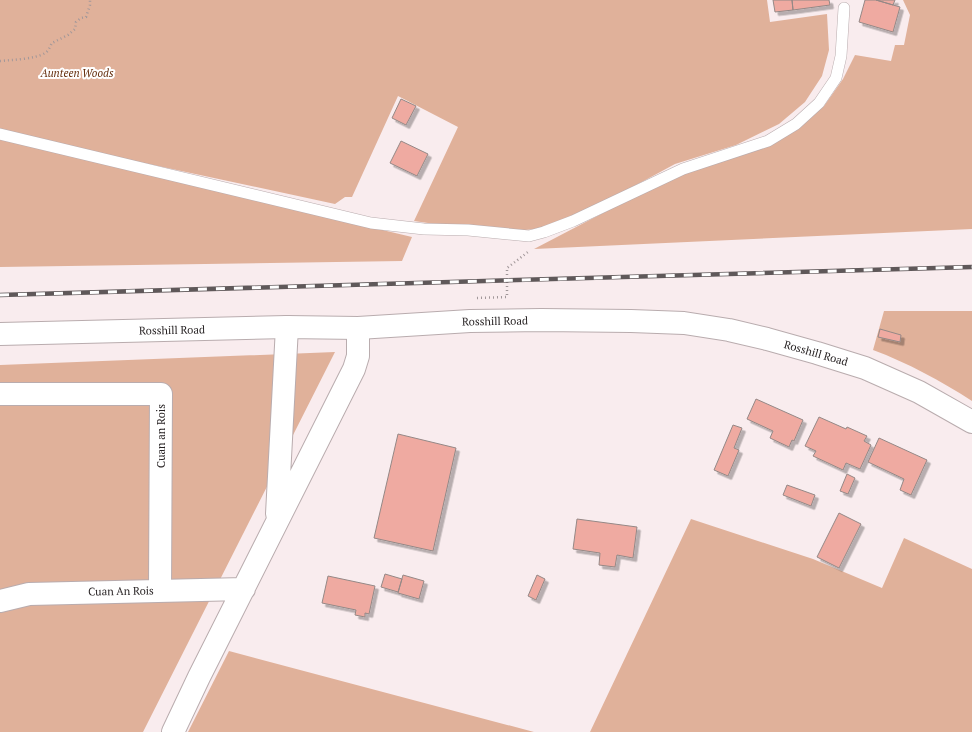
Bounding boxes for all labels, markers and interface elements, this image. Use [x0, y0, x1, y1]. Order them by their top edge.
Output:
park label: Aunteen Woods [39, 66, 114, 80]
street label: Rosshill Road [462, 313, 528, 329]
street label: Rosshill Road [139, 322, 205, 338]
street label: Rosshill Road [782, 337, 850, 369]
street label: Cuan an Rois [154, 404, 168, 468]
street label: Cuan An Rois [88, 583, 154, 599]

